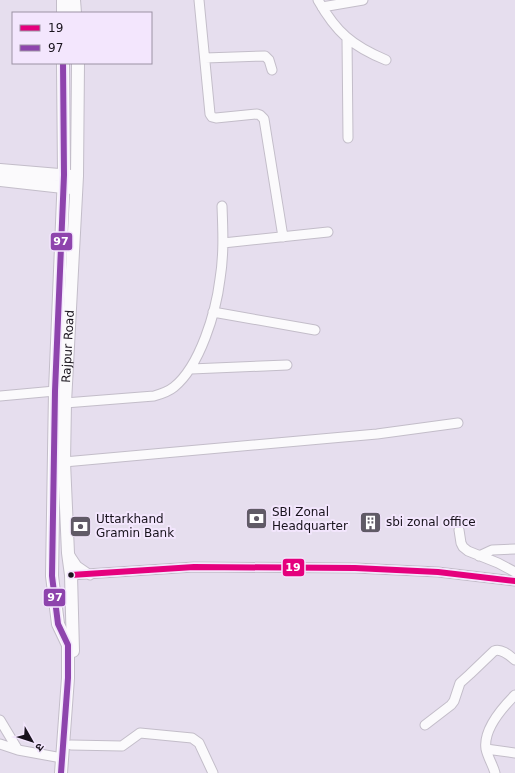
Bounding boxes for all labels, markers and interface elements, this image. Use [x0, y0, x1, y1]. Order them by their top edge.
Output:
legend [12, 12, 152, 64]
text: 19 [48, 21, 63, 35]
text: 97 [48, 41, 63, 55]
line badge: 97 [50, 232, 73, 251]
text: 97 [53, 235, 69, 248]
street label: Rajpur Road [59, 310, 77, 383]
place label: SBI Zonal Headquarter [272, 505, 348, 533]
bank icon: SBI Zonal Headquarter [244, 506, 270, 532]
building icon: sbi zonal office [357, 509, 383, 535]
place label: Uttarkhand Gramin Bank [96, 512, 174, 540]
bank icon: Uttarkhand Gramin Bank [68, 513, 94, 539]
place label: sbi zonal office [386, 515, 476, 529]
line badge: 19 [282, 558, 305, 577]
text: 19 [285, 561, 301, 574]
unlabelled marker [66, 570, 76, 580]
line badge: 97 [43, 588, 66, 607]
text: 97 [47, 591, 63, 604]
north arrow [12, 721, 52, 761]
text: उ [32, 740, 46, 754]

